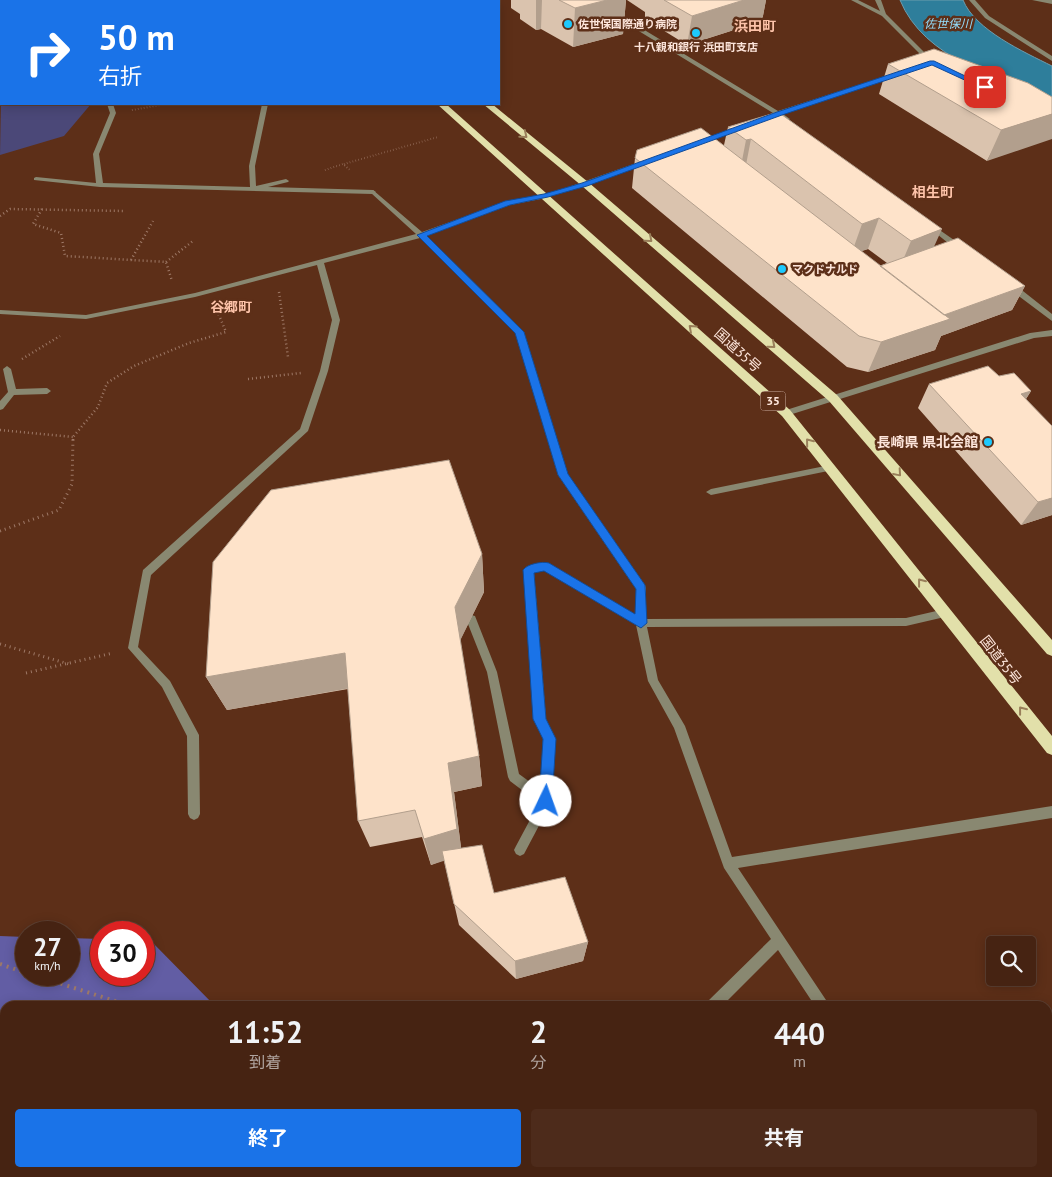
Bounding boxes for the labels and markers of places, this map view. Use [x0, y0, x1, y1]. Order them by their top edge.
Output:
place label: 佐世保国際通り病院 [578, 17, 677, 31]
marker: 佐世保国際通り病院 [562, 18, 574, 30]
marker: 十八親和銀行 浜田町支店 [690, 27, 702, 39]
place label: 十八親和銀行 浜田町支店 [634, 40, 758, 54]
pin [964, 66, 1006, 108]
place label: マクドナルド [792, 262, 858, 276]
marker: マクドナルド [776, 263, 788, 275]
place label: 長崎県 県北会館 [876, 433, 978, 451]
marker: 長崎県 県北会館 [982, 436, 994, 448]

